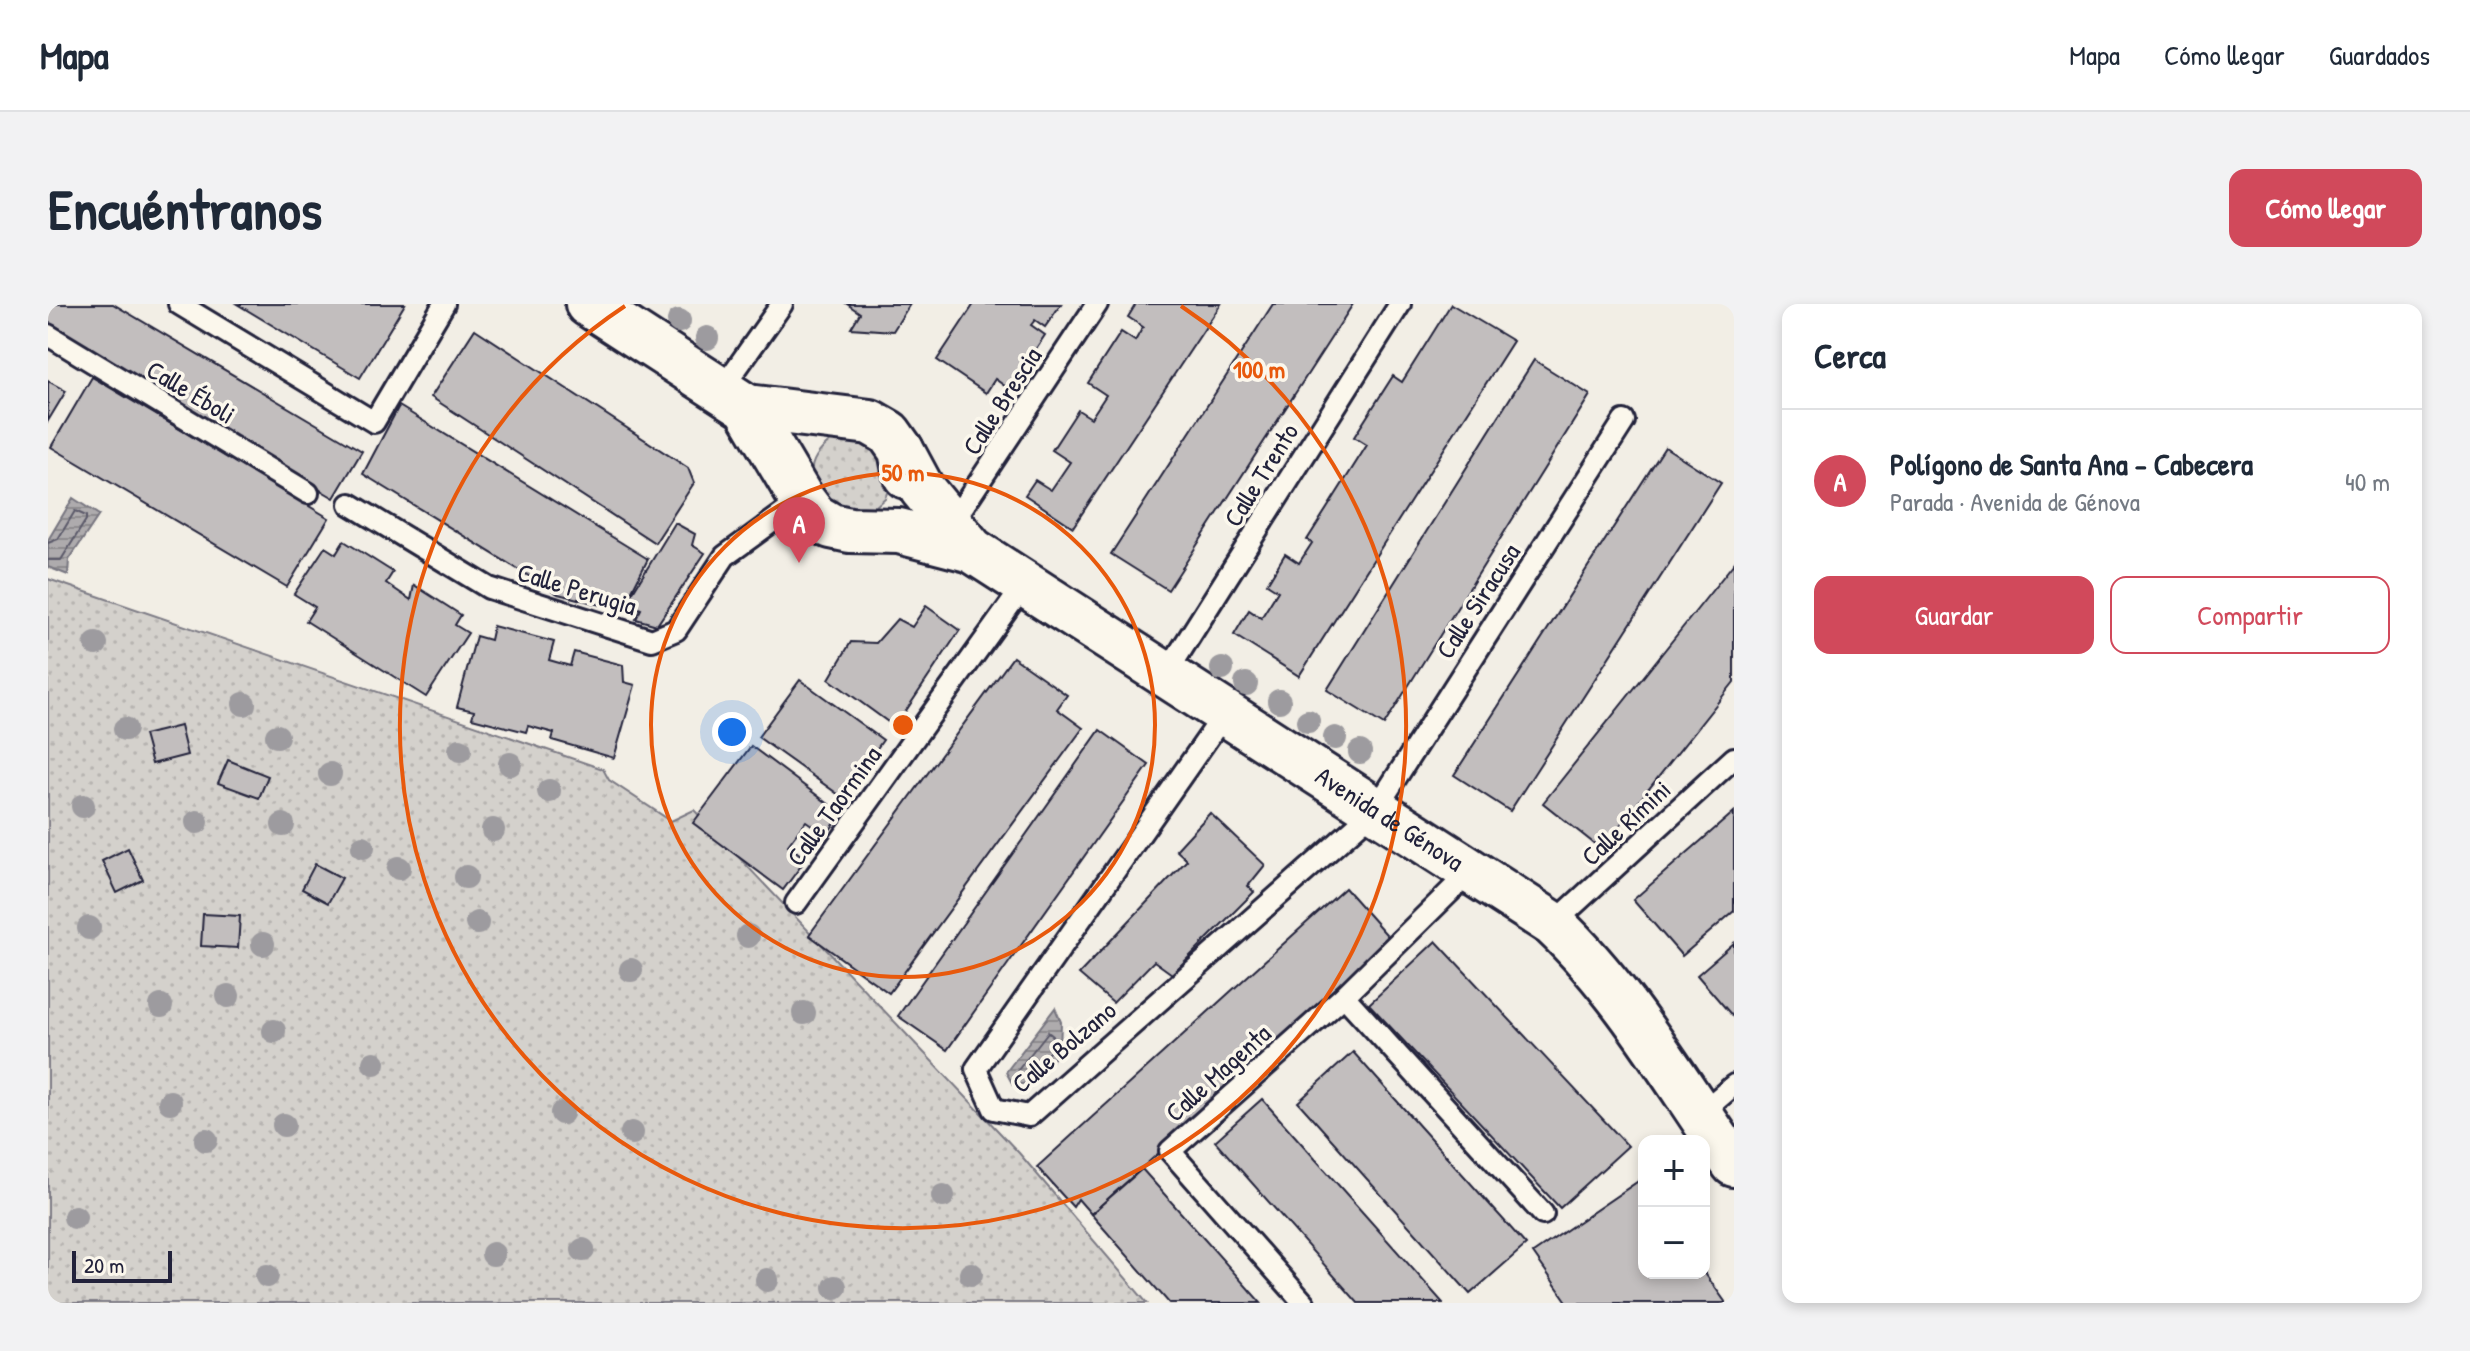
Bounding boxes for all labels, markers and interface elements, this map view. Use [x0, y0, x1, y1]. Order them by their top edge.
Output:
text: Mapa [40, 29, 109, 81]
text: Mapa [2069, 36, 2120, 74]
text: Cómo llegar [2164, 36, 2285, 74]
text: Guardados [2329, 36, 2430, 74]
button: Cómo llegar [2229, 169, 2422, 247]
text: Encuéntranos [48, 171, 322, 246]
text: Cerca [1814, 333, 1886, 379]
street label: Calle Brescia [954, 340, 1049, 461]
street label: Calle Éboli [140, 351, 242, 432]
text: 100 m [1233, 353, 1285, 385]
street label: Calle Trento [1215, 416, 1306, 533]
text: Polígono de Santa Ana - Cabecera [1890, 444, 2253, 484]
text: 50 m [882, 456, 924, 488]
text: A [1834, 464, 1846, 499]
text: 40 m [2345, 464, 2390, 499]
text: Parada · Avenida de Génova [1890, 484, 2140, 519]
pin: A [773, 497, 825, 563]
street label: Calle Siracusa [1427, 536, 1528, 665]
street label: Calle Perugia [513, 554, 641, 623]
button: Guardar [1814, 576, 2094, 654]
button: Compartir [2110, 576, 2390, 654]
centre of rings [889, 711, 917, 739]
your location [712, 712, 752, 752]
street label: Calle Taormina [778, 739, 889, 873]
street label: Avenida de Génova [1309, 758, 1471, 879]
street label: Calle Rímini [1573, 772, 1678, 873]
street label: Calle Bolzano [1004, 993, 1123, 1101]
street label: Calle Magenta [1157, 1016, 1278, 1129]
map controls [1638, 1135, 1710, 1279]
button: + [1638, 1135, 1710, 1207]
button: − [1638, 1207, 1710, 1279]
scale bar [72, 1247, 172, 1283]
text: 20 m [84, 1250, 124, 1280]

